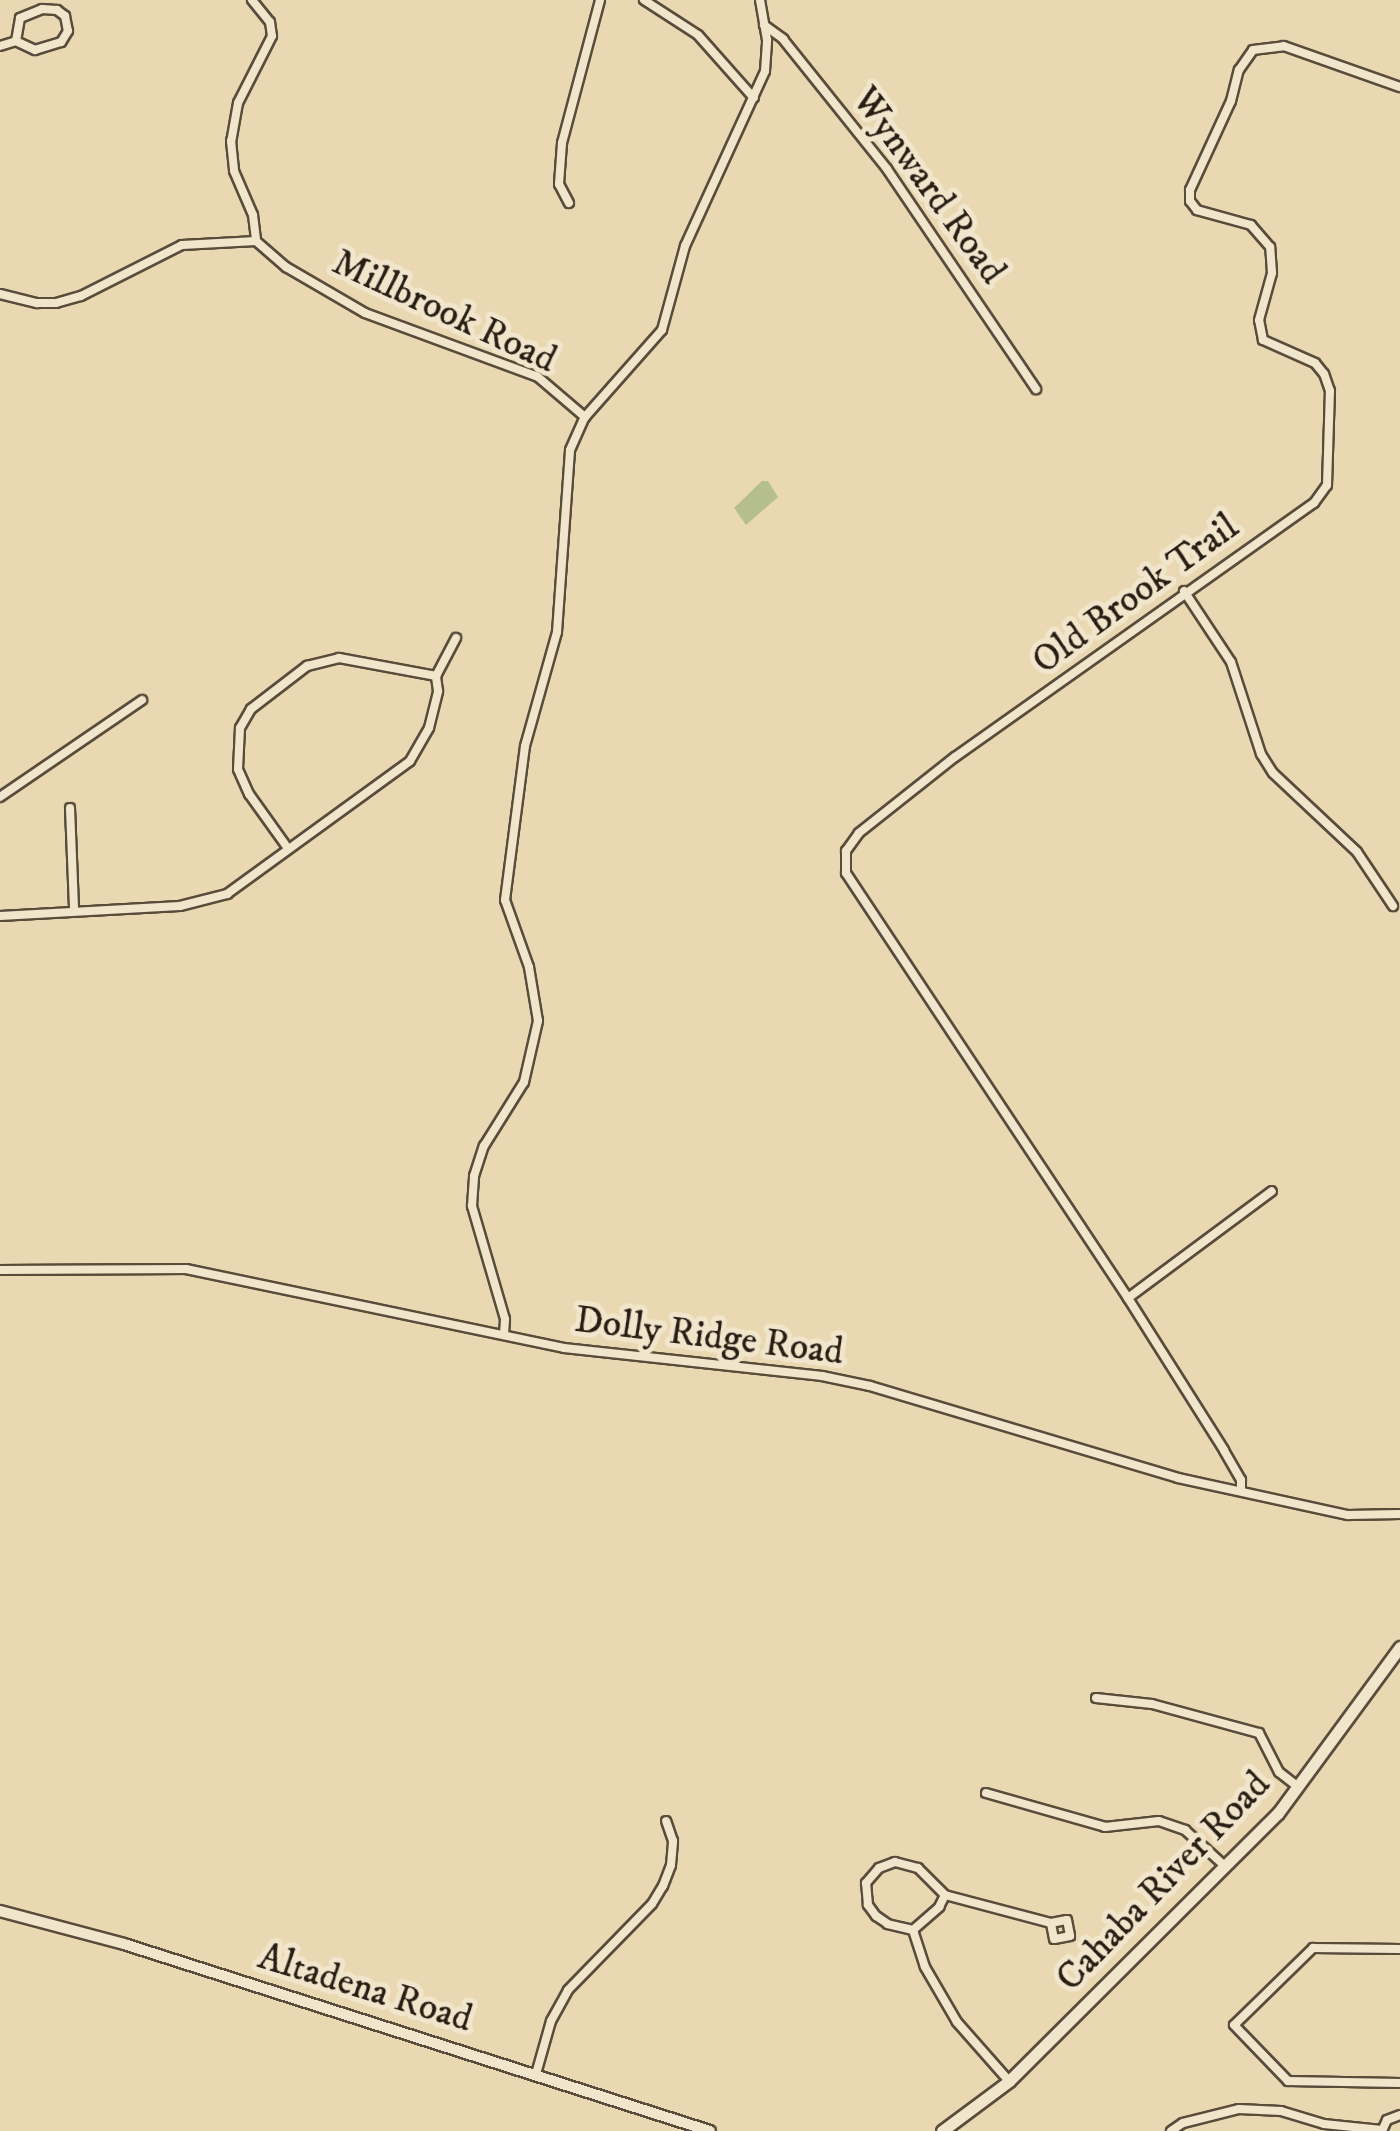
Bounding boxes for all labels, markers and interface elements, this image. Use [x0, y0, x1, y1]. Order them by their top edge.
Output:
street label: Wynward Road [841, 79, 1015, 293]
street label: Millbrook Road [325, 240, 563, 384]
street label: Old Brook Trail [1024, 505, 1248, 685]
street label: Dolly Ridge Road [572, 1298, 846, 1376]
street label: Cahaba River Road [1048, 1763, 1280, 2001]
street label: Altadena Road [253, 1935, 477, 2043]

